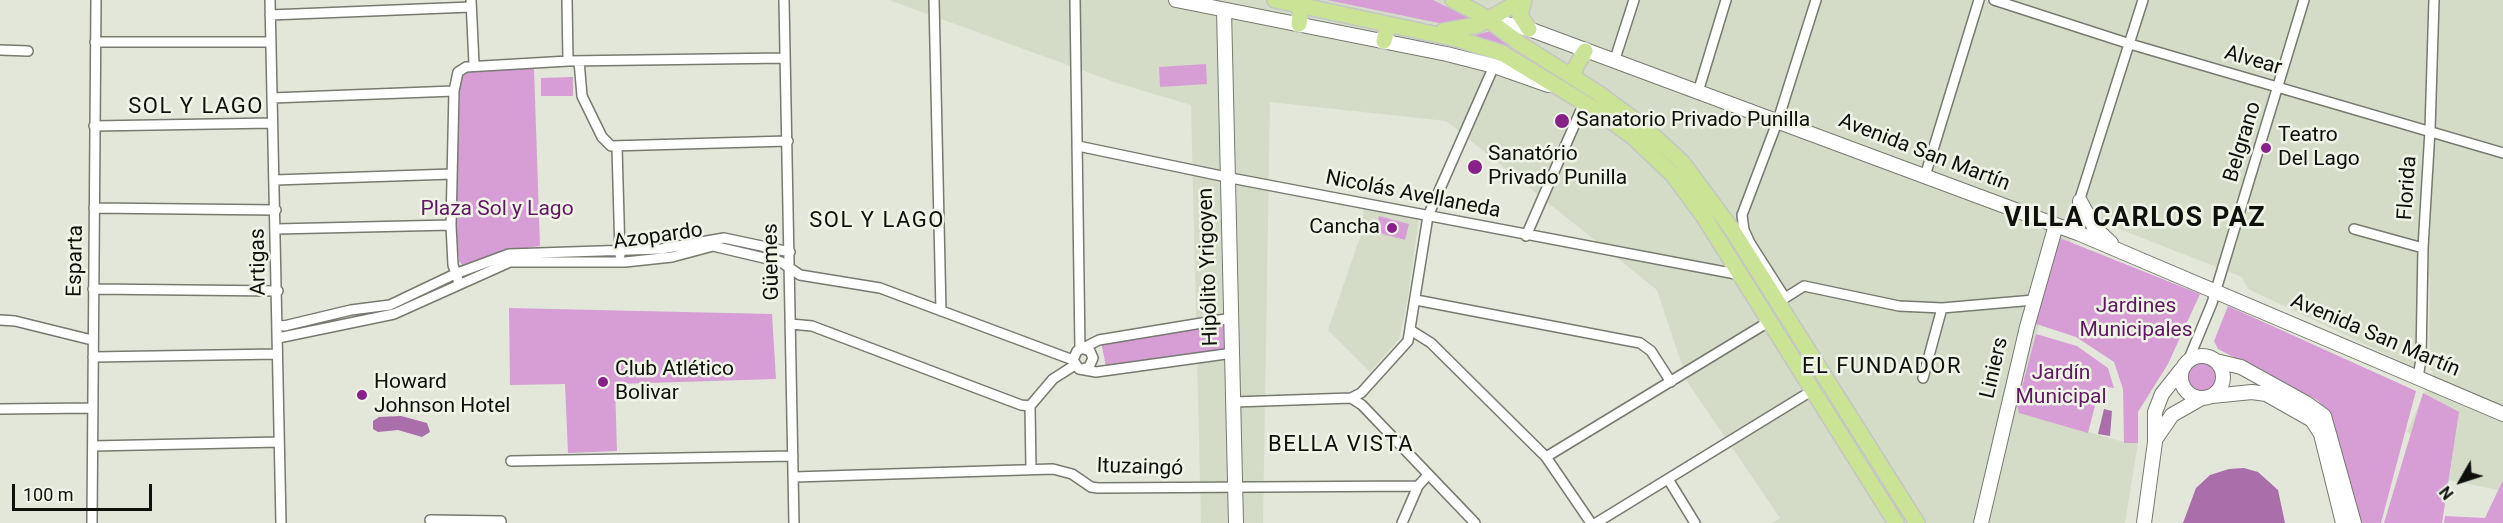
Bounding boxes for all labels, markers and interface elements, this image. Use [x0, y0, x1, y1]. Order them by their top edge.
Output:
street label: Alvear [2221, 41, 2285, 81]
district label: SOL Y LAGO [128, 94, 264, 120]
street label: Belgrano [2219, 99, 2267, 185]
place label: Sanatorio Privado Punilla [1576, 108, 1810, 134]
street label: Avenida San Martín [1835, 109, 2013, 197]
marker: Sanatorio Privado Punilla [1553, 112, 1571, 130]
place label: Teatro Del Lago [2278, 123, 2360, 173]
marker: Teatro Del Lago [2259, 141, 2273, 155]
place label: Sanatório Privado Punilla [1488, 142, 1627, 192]
street label: Florida [2393, 155, 2423, 221]
marker: Sanatório Privado Punilla [1466, 158, 1484, 176]
street label: Nicolás Avellaneda [1323, 166, 1503, 224]
street label: Hipólito Yrigoyen [1194, 187, 1224, 347]
park label: Plaza Sol y Lago [420, 197, 574, 223]
district label: VILLA CARLOS PAZ [2004, 203, 2266, 235]
district label: SOL Y LAGO [809, 208, 945, 234]
place label: Cancha [1309, 215, 1380, 241]
street label: Azopardo [612, 218, 704, 256]
marker: Cancha [1385, 221, 1399, 235]
street label: Güemes [759, 223, 785, 301]
street label: Esparta [63, 225, 89, 297]
street label: Artigas [246, 228, 272, 296]
street label: Avenida San Martín [2287, 289, 2463, 383]
park label: Jardines Municipales [2079, 294, 2193, 344]
street label: Liniers [1976, 335, 2014, 401]
district label: EL FUNDADOR [1802, 354, 1962, 380]
place label: Club Atlético Bolivar [615, 357, 734, 407]
park label: Jardín Municipal [2015, 361, 2107, 411]
place label: Howard Johnson Hotel [374, 370, 510, 420]
marker: Club Atlético Bolivar [596, 375, 610, 389]
marker: Howard Johnson Hotel [355, 388, 369, 402]
district label: BELLA VISTA [1268, 432, 1414, 458]
north arrow [2431, 451, 2491, 511]
street label: Ituzaingó [1096, 454, 1184, 482]
scale bar [15, 472, 154, 510]
text: N [2436, 482, 2458, 503]
text: 100 m [23, 484, 74, 505]

